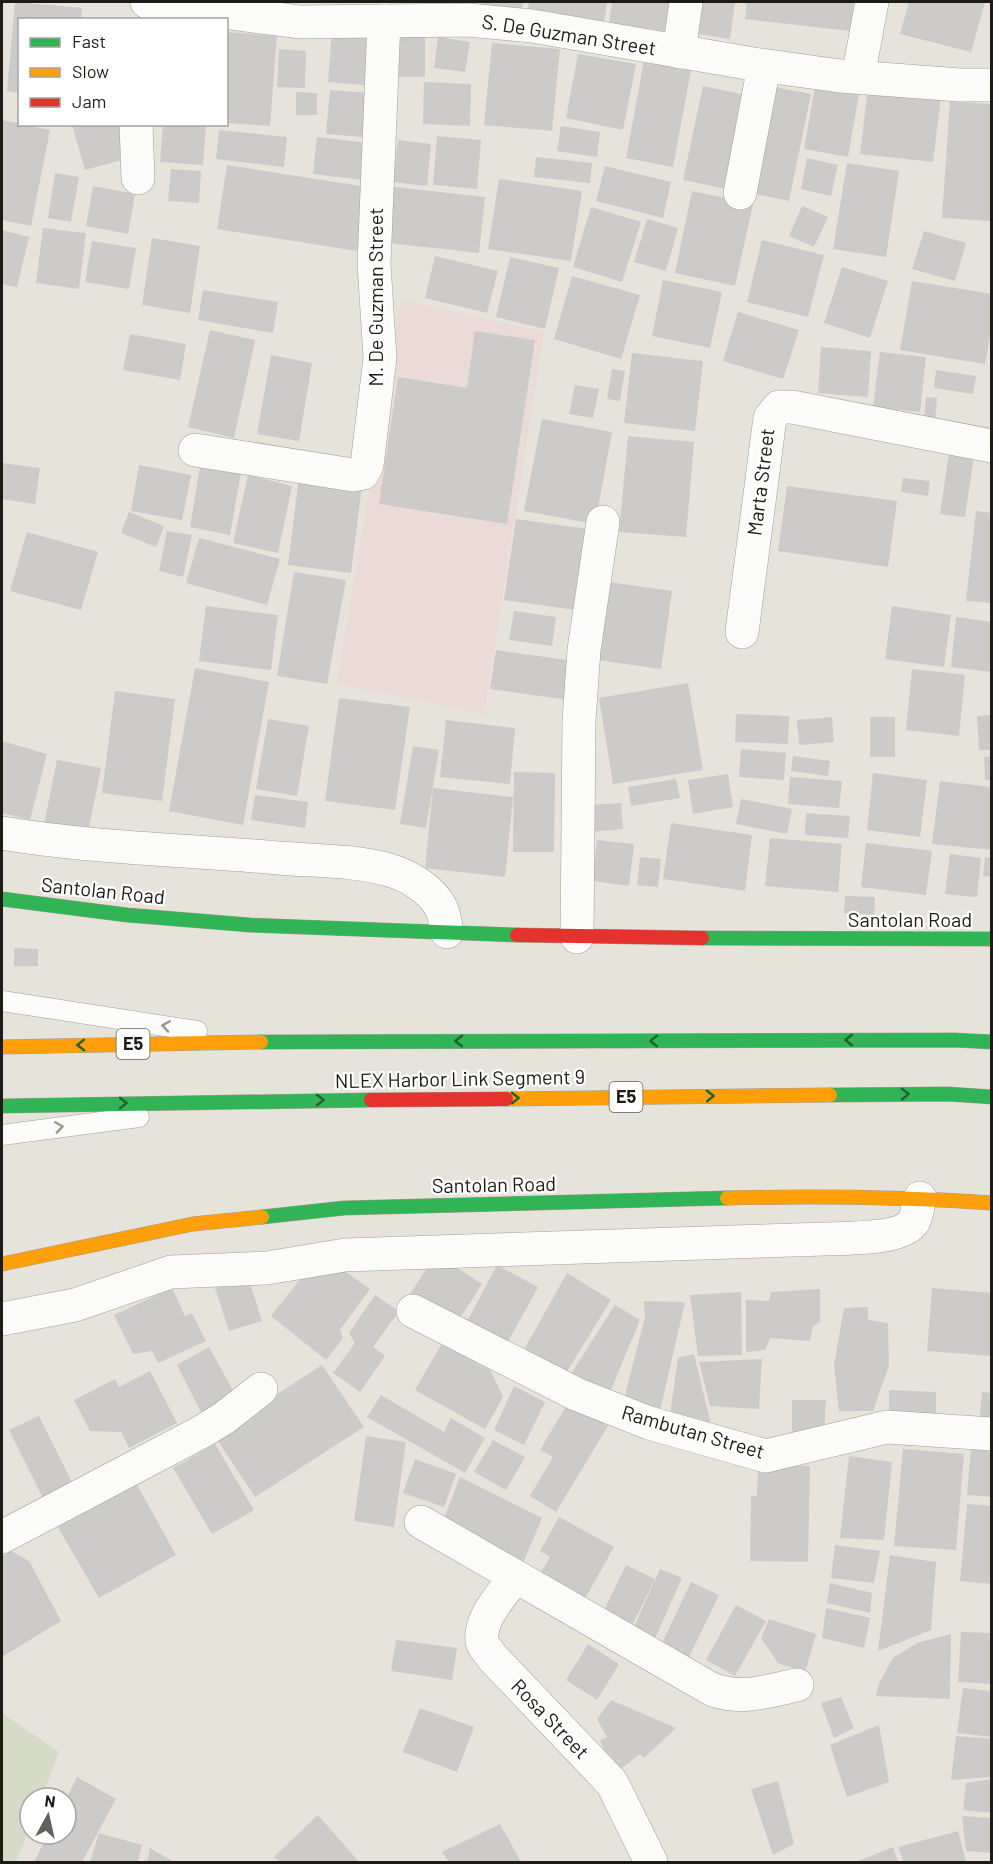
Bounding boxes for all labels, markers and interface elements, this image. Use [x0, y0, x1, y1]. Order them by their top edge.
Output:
street label: S. De Guzman Street [480, 8, 658, 60]
legend [18, 18, 228, 126]
text: Fast [72, 30, 106, 52]
text: Slow [72, 60, 109, 82]
text: Jam [72, 90, 106, 112]
street label: M. De Guzman Street [363, 208, 387, 386]
street label: Marta Street [742, 427, 779, 537]
street label: Santolan Road [40, 872, 166, 908]
street label: Santolan Road [848, 907, 972, 931]
one-way arrow [161, 1021, 170, 1033]
road number: E5 [116, 1029, 150, 1059]
one-way arrow [845, 1034, 854, 1046]
one-way arrow [455, 1035, 464, 1047]
one-way arrow [650, 1035, 659, 1047]
one-way arrow [76, 1039, 85, 1052]
street label: NLEX Harbor Link Segment 9 [335, 1064, 585, 1092]
road number: E5 [610, 1082, 642, 1112]
one-way arrow [900, 1088, 909, 1100]
one-way arrow [705, 1090, 714, 1102]
one-way arrow [510, 1092, 519, 1104]
one-way arrow [315, 1094, 324, 1106]
one-way arrow [118, 1097, 127, 1110]
one-way arrow [55, 1122, 64, 1134]
street label: Santolan Road [432, 1171, 556, 1197]
street label: Rambutan Street [619, 1399, 767, 1463]
street label: Rosa Street [507, 1673, 595, 1763]
north arrow [18, 1786, 78, 1846]
text: N [44, 1791, 57, 1811]

